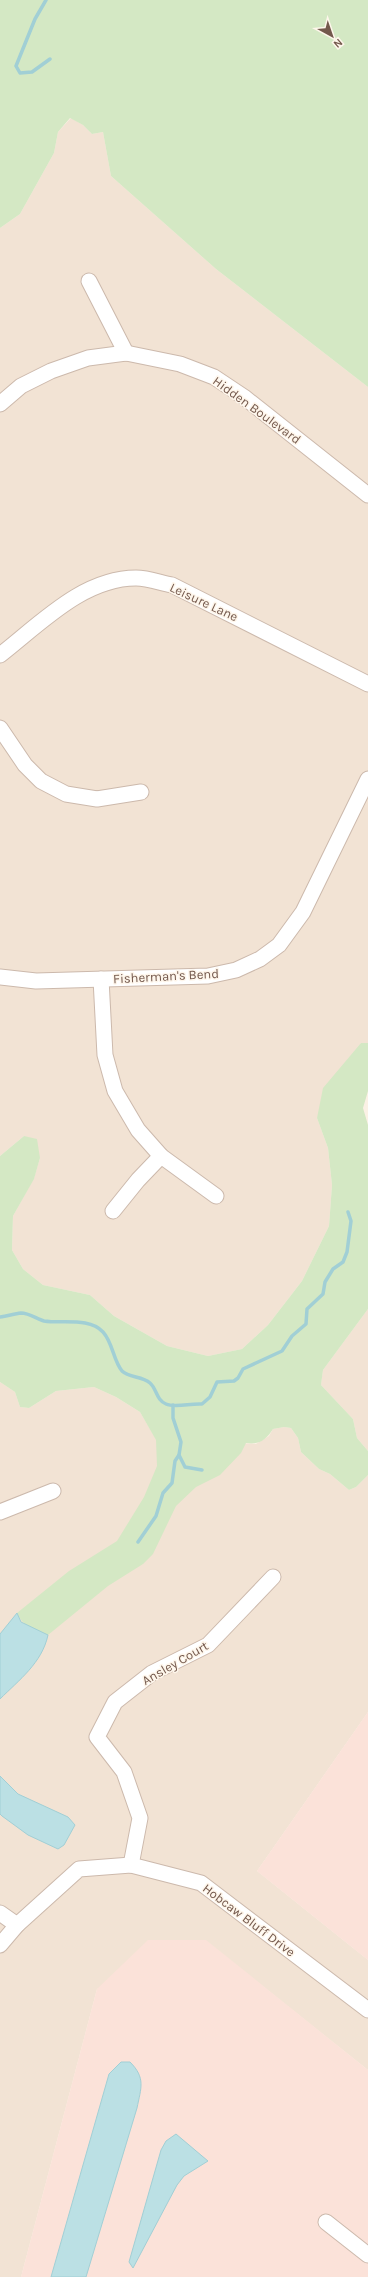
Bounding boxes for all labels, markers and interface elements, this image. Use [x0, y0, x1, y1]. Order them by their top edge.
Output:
north arrow [312, 16, 352, 56]
text: N [331, 36, 345, 51]
street label: Hidden Boulevard [210, 373, 304, 447]
street label: Leisure Lane [167, 580, 241, 624]
street label: Fisherman's Bend [113, 966, 219, 986]
street label: Ansley Court [139, 1638, 211, 1688]
street label: Hobcaw Bluff Drive [200, 1880, 298, 1960]

